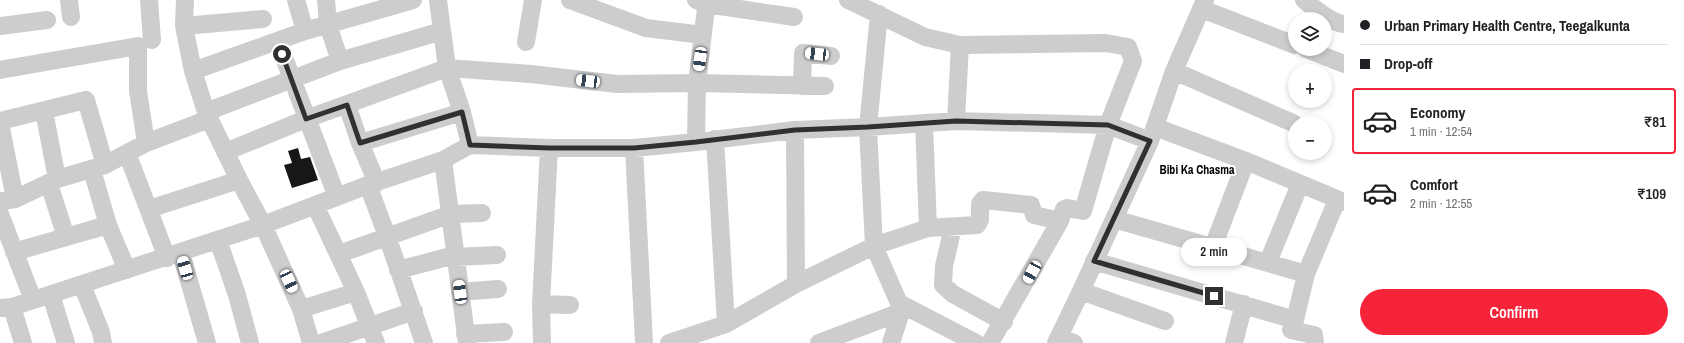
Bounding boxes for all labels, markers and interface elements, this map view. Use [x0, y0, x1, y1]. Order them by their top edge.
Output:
map controls [1288, 12, 1332, 160]
button: layers [1288, 12, 1332, 56]
text: Urban Primary Health Centre, Teegalkunta [1384, 15, 1630, 36]
route start [273, 45, 291, 63]
car [692, 46, 708, 72]
car [804, 47, 830, 61]
text: Drop-off [1384, 53, 1433, 74]
button: + [1288, 64, 1332, 108]
car [575, 74, 601, 88]
text: Economy [1410, 102, 1465, 123]
icon: car [1362, 103, 1398, 139]
text: ₹81 [1644, 111, 1666, 132]
button: − [1288, 116, 1332, 160]
text: 1 min · 12:54 [1410, 123, 1472, 140]
district label: Bibi Ka Chasma [1160, 162, 1235, 178]
text: Comfort [1410, 174, 1458, 195]
icon: car [1362, 175, 1398, 211]
text: ₹109 [1637, 183, 1666, 204]
text: 2 min · 12:55 [1410, 195, 1472, 212]
callout: 2 min [1181, 238, 1247, 266]
text: 2 min [1200, 243, 1228, 260]
car [176, 255, 194, 281]
car [1021, 259, 1043, 285]
car [278, 268, 300, 294]
car [452, 279, 468, 305]
route end [1205, 287, 1223, 305]
button: Confirm [1360, 289, 1668, 335]

